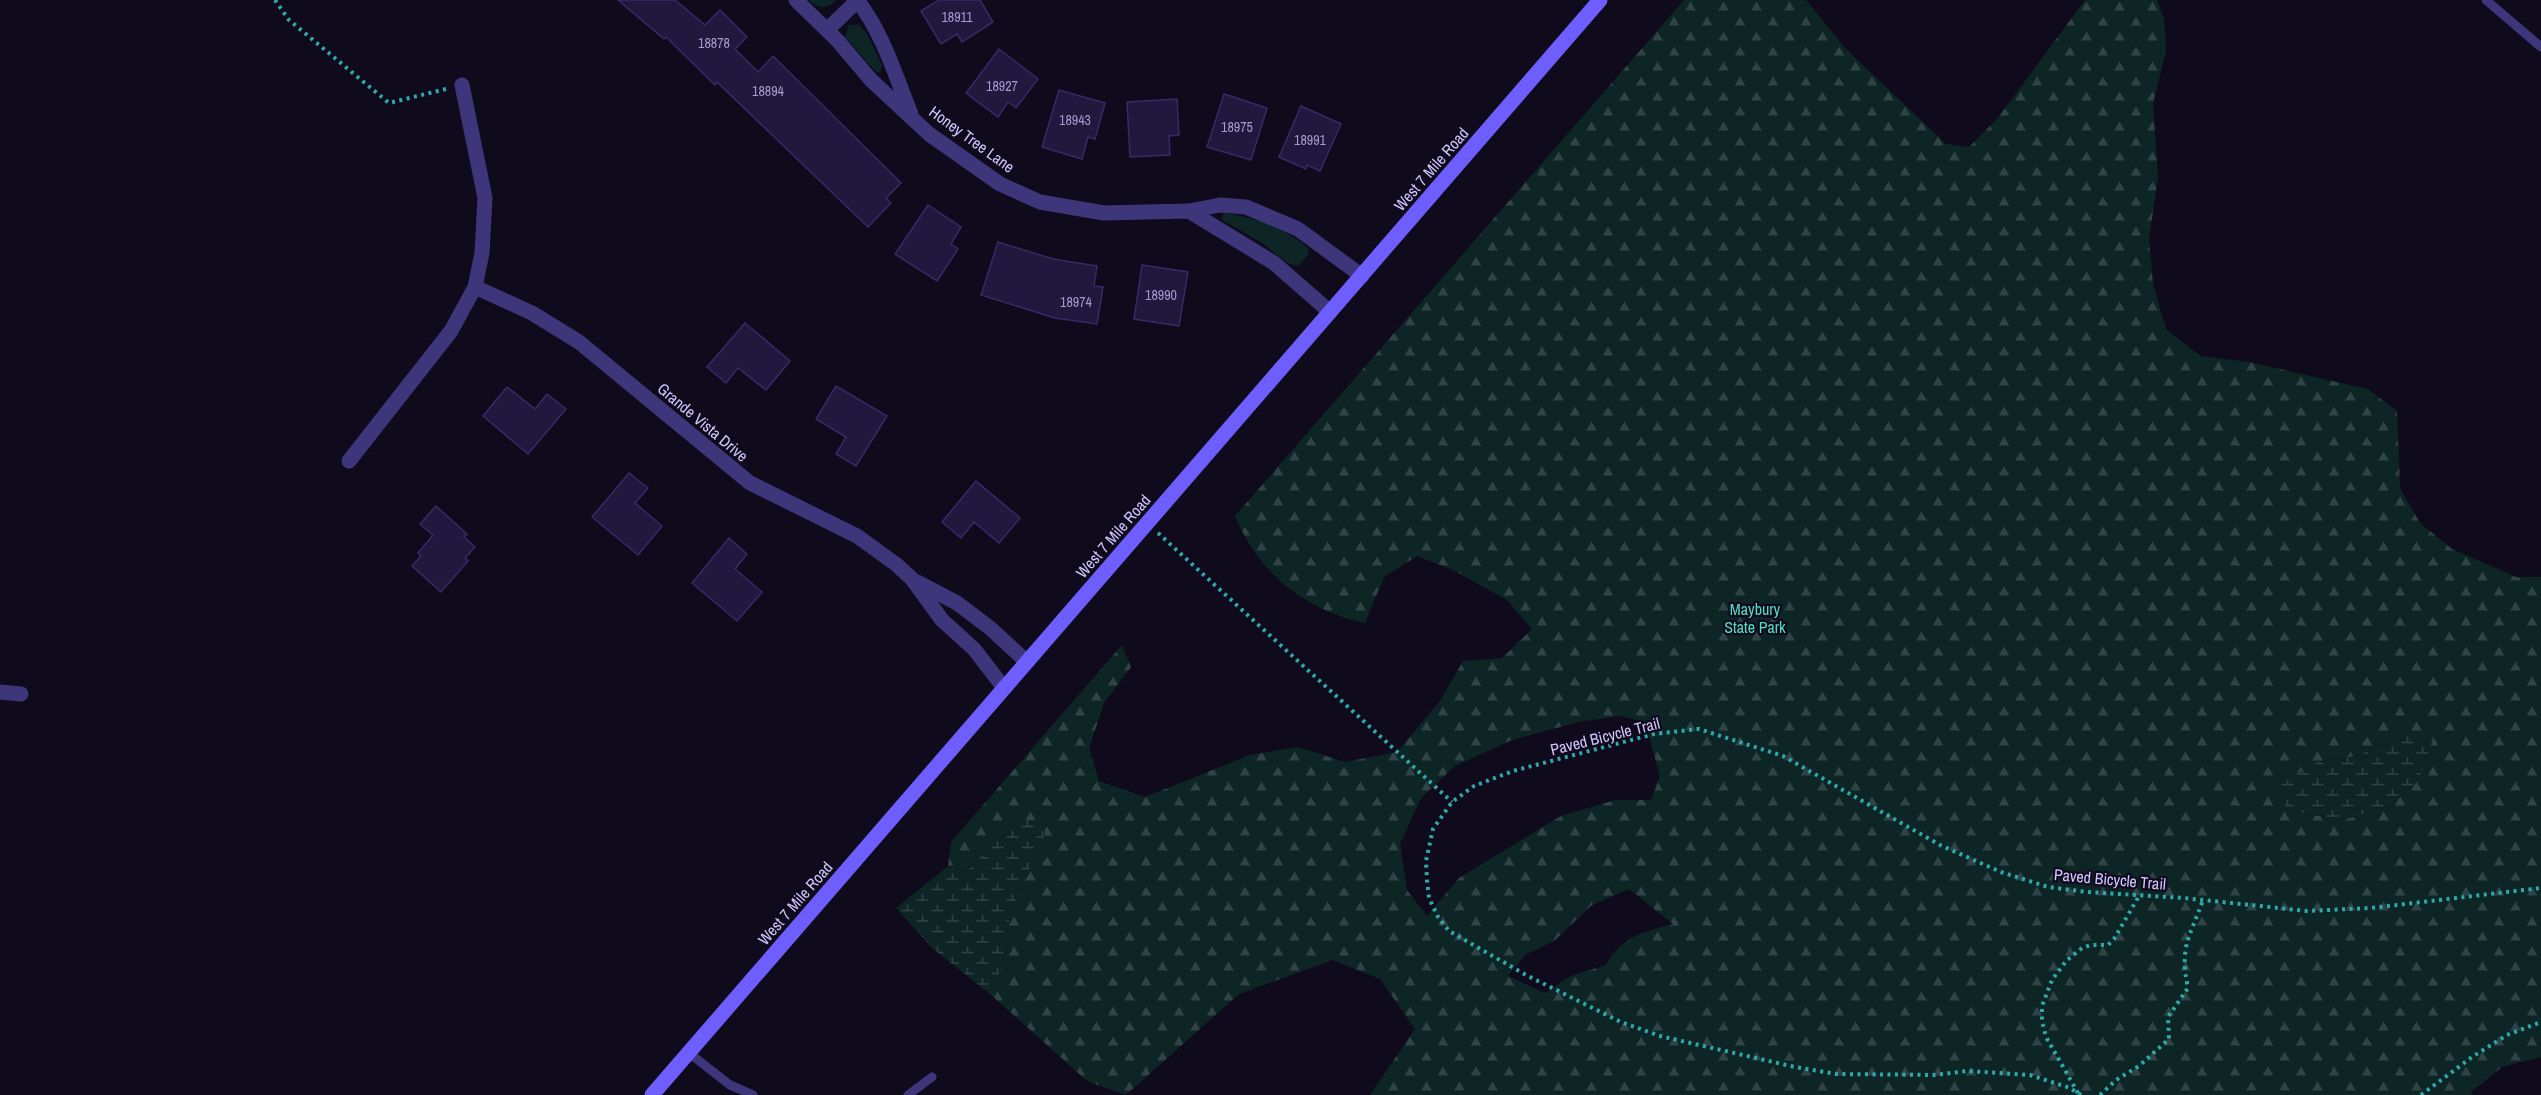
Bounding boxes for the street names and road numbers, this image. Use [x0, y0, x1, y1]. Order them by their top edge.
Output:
street label: Honey Tree Lane [925, 101, 1019, 177]
street label: West 7 Mile Road [1389, 123, 1473, 215]
street label: Grande Vista Drive [653, 378, 753, 466]
street label: West 7 Mile Road [1071, 490, 1155, 582]
street label: Paved Bicycle Trail [1548, 712, 1662, 760]
street label: West 7 Mile Road [753, 857, 837, 949]
street label: Paved Bicycle Trail [2053, 863, 2167, 895]

